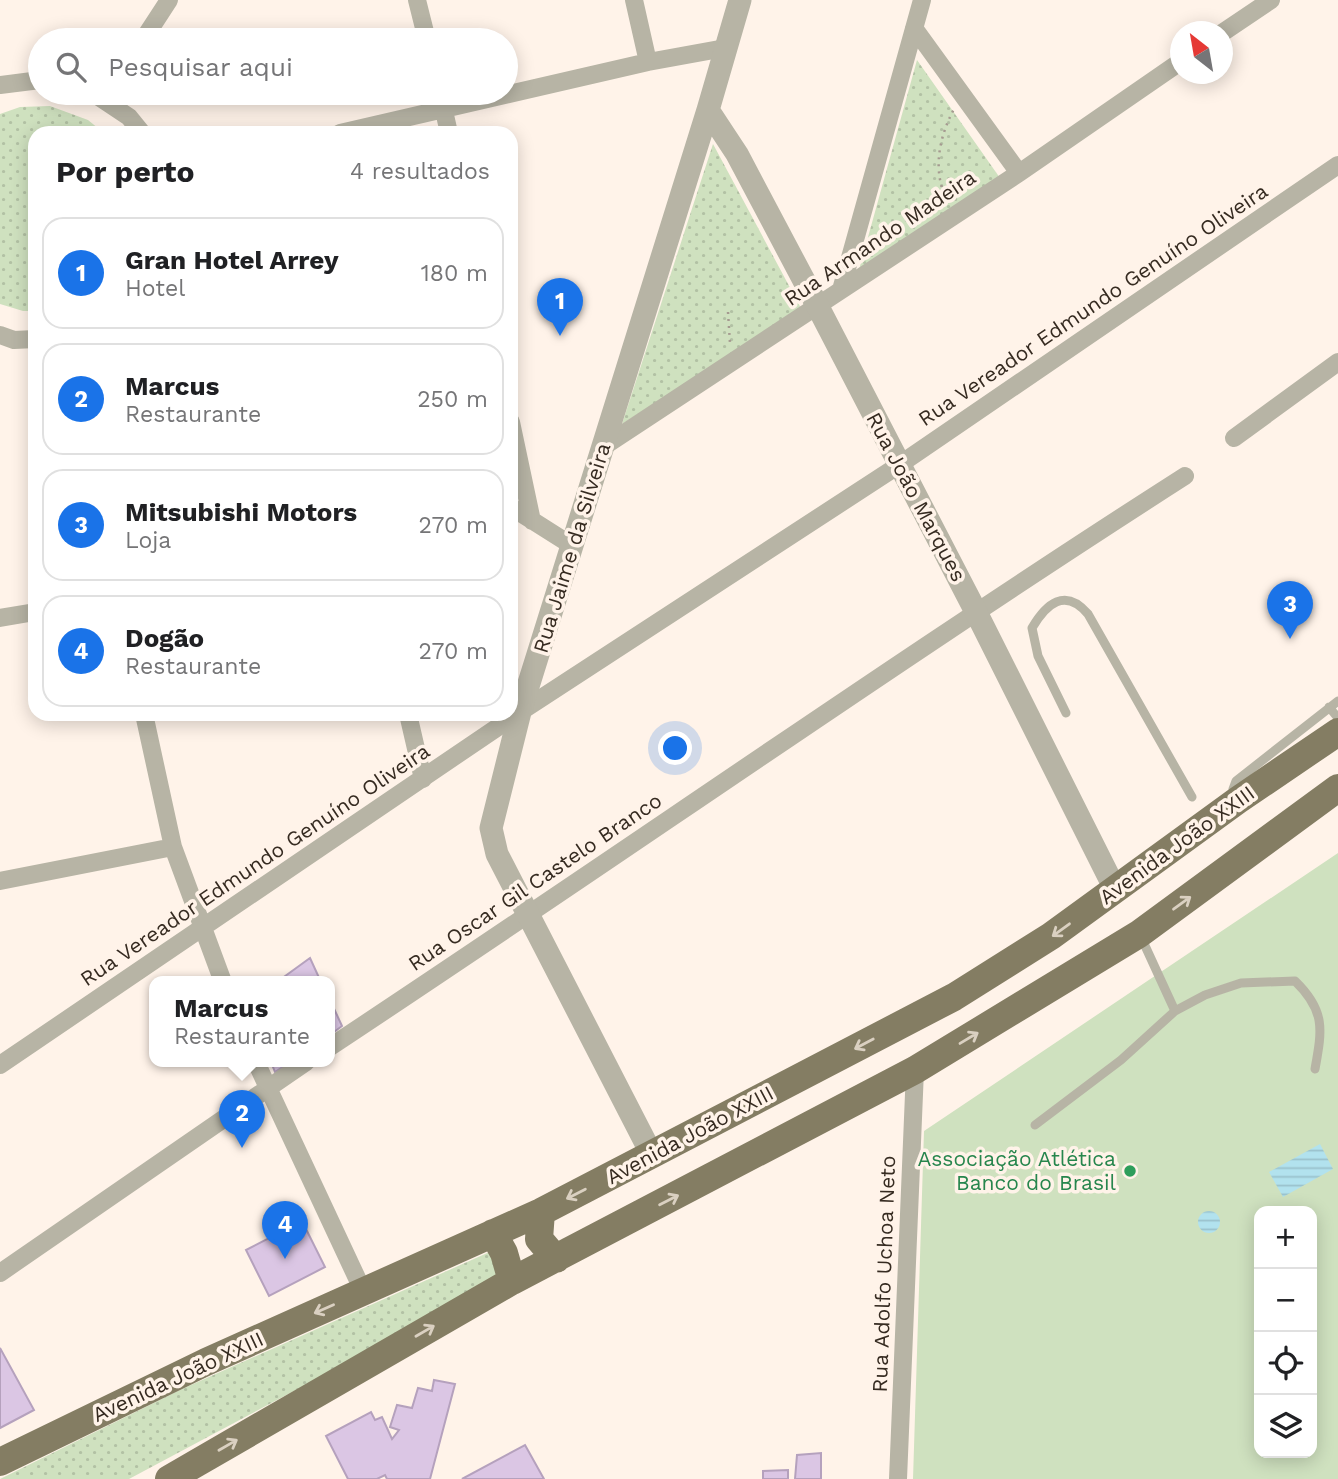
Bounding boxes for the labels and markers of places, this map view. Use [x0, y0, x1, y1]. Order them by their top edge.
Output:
pin: 1 [537, 278, 583, 336]
pin: 3 [1267, 581, 1313, 639]
pin: 2 [219, 1090, 265, 1148]
place label: Associação Atlética Banco do Brasil [918, 1146, 1117, 1195]
marker: Associação Atlética Banco do Brasil [1122, 1163, 1138, 1179]
pin: 4 [262, 1201, 308, 1259]

